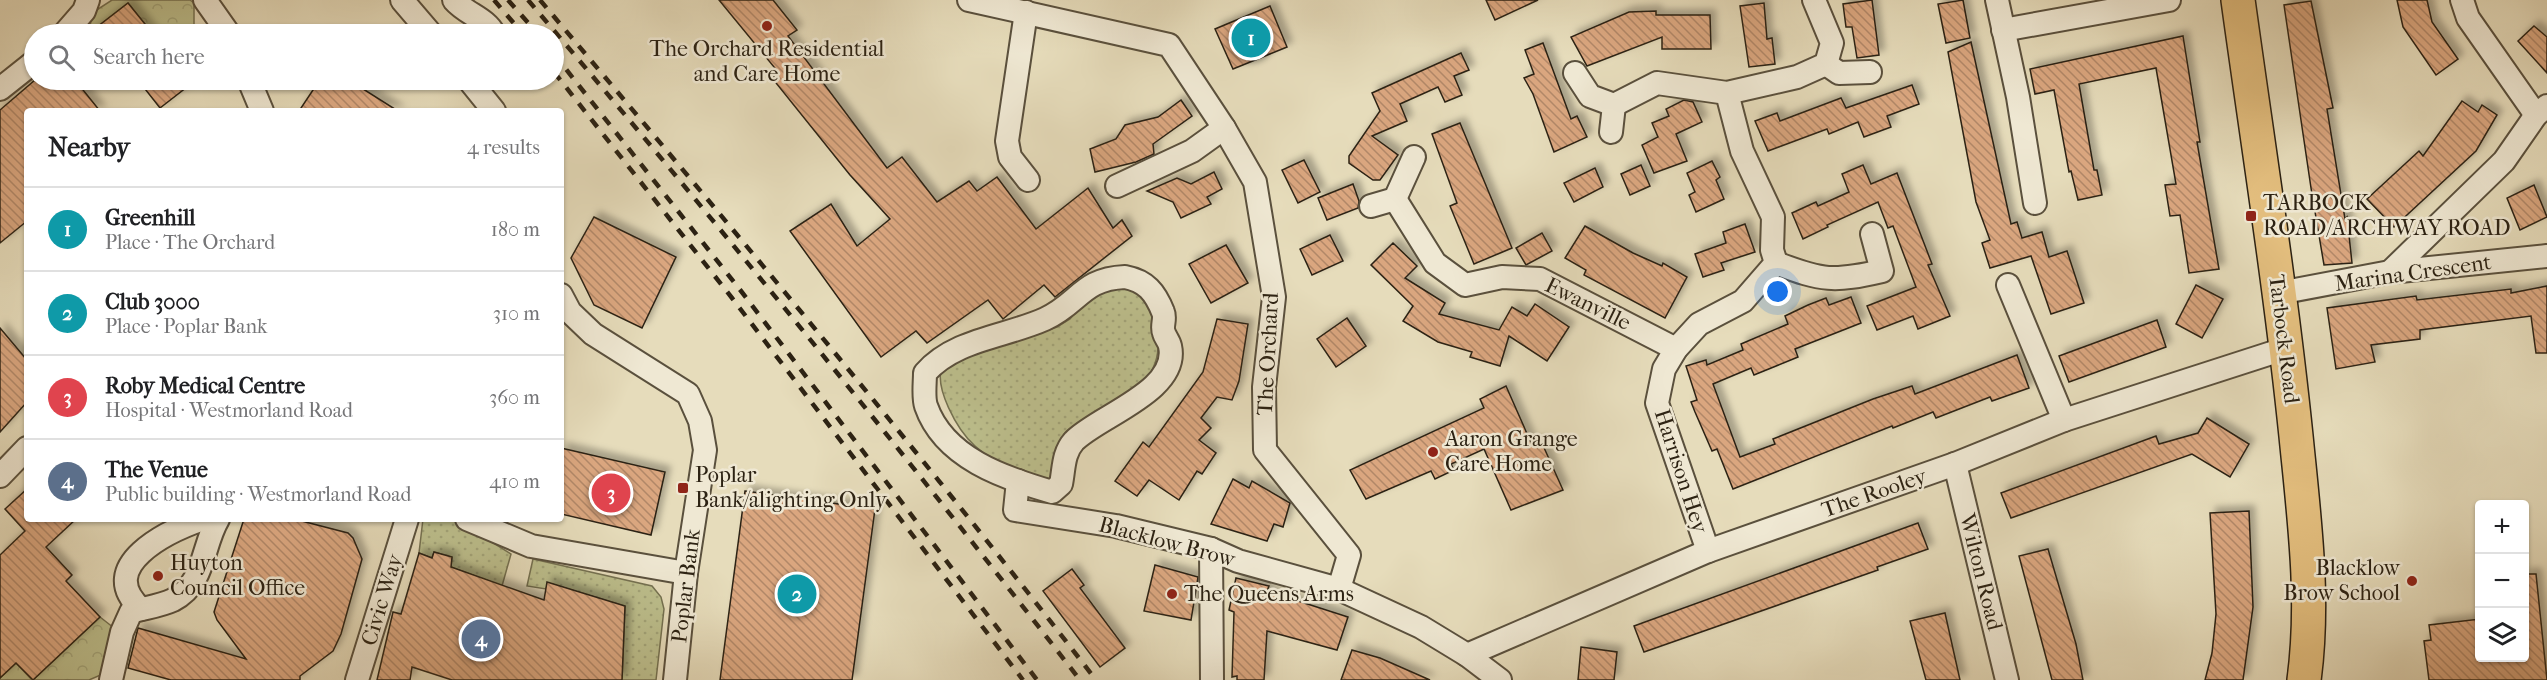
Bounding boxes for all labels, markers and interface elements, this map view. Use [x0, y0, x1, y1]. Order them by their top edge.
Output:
pin: 1 [1232, 15, 1270, 60]
marker: The Orchard Residential and Care Home [760, 19, 774, 33]
search box [24, 24, 564, 90]
place label: The Orchard Residential and Care Home [650, 36, 884, 87]
icon: search [45, 41, 78, 74]
text: Search here [93, 44, 205, 70]
text: Nearby [48, 132, 130, 163]
text: 4 results [467, 136, 540, 159]
place label: TARBOCK ROAD/ARCHWAY ROAD [2263, 190, 2510, 241]
text: Greenhill [105, 205, 195, 231]
marker: TARBOCK ROAD/ARCHWAY ROAD [2244, 209, 2258, 223]
text: 1 [64, 218, 71, 241]
text: 180 m [491, 218, 540, 241]
text: Place · The Orchard [105, 231, 275, 254]
street label: Marina Crescent [2333, 249, 2493, 297]
street label: Ewanville [1541, 272, 1635, 336]
street label: Tarbock Road [2263, 273, 2305, 406]
your location [1763, 277, 1792, 306]
text: Club 3000 [105, 289, 200, 315]
street label: The Orchard [1252, 291, 1284, 416]
text: 2 [62, 302, 73, 325]
text: 310 m [493, 302, 540, 325]
text: Place · Poplar Bank [105, 315, 267, 338]
text: Roby Medical Centre [105, 373, 305, 399]
text: 3 [63, 386, 72, 409]
text: 360 m [489, 386, 540, 409]
text: Hospital · Westmorland Road [105, 399, 353, 422]
street label: Harrison Hey [1649, 406, 1714, 537]
place label: Aaron Grange Care Home [1444, 426, 1578, 477]
marker: Aaron Grange Care Home [1426, 445, 1440, 459]
text: The Venue [105, 457, 208, 483]
place label: Poplar Bank/alighting Only [695, 462, 888, 513]
street label: The Rooley [1818, 463, 1931, 523]
text: 4 [62, 470, 73, 493]
text: 410 m [489, 470, 540, 493]
pin: 3 [592, 470, 630, 516]
marker: Poplar Bank/alighting Only [676, 481, 690, 495]
text: Public building · Westmorland Road [105, 483, 411, 506]
map controls [2475, 500, 2529, 662]
button: + [2475, 500, 2529, 554]
street label: Wilton Road [1954, 510, 2008, 634]
street label: Blacklow Brow [1096, 511, 1239, 573]
street label: Poplar Bank [666, 527, 706, 644]
place label: Huyton Council Office [170, 550, 305, 601]
street label: Civic Way [356, 550, 409, 649]
button: − [2475, 554, 2529, 608]
place label: Blacklow Brow School [2283, 555, 2401, 606]
marker: Huyton Council Office [151, 569, 165, 583]
pin: 2 [778, 572, 816, 616]
marker: Blacklow Brow School [2405, 574, 2419, 588]
place label: The Queens Arms [1184, 581, 1354, 607]
marker: The Queens Arms [1165, 587, 1179, 601]
button: layers [2475, 608, 2529, 662]
pin: 4 [462, 616, 500, 662]

